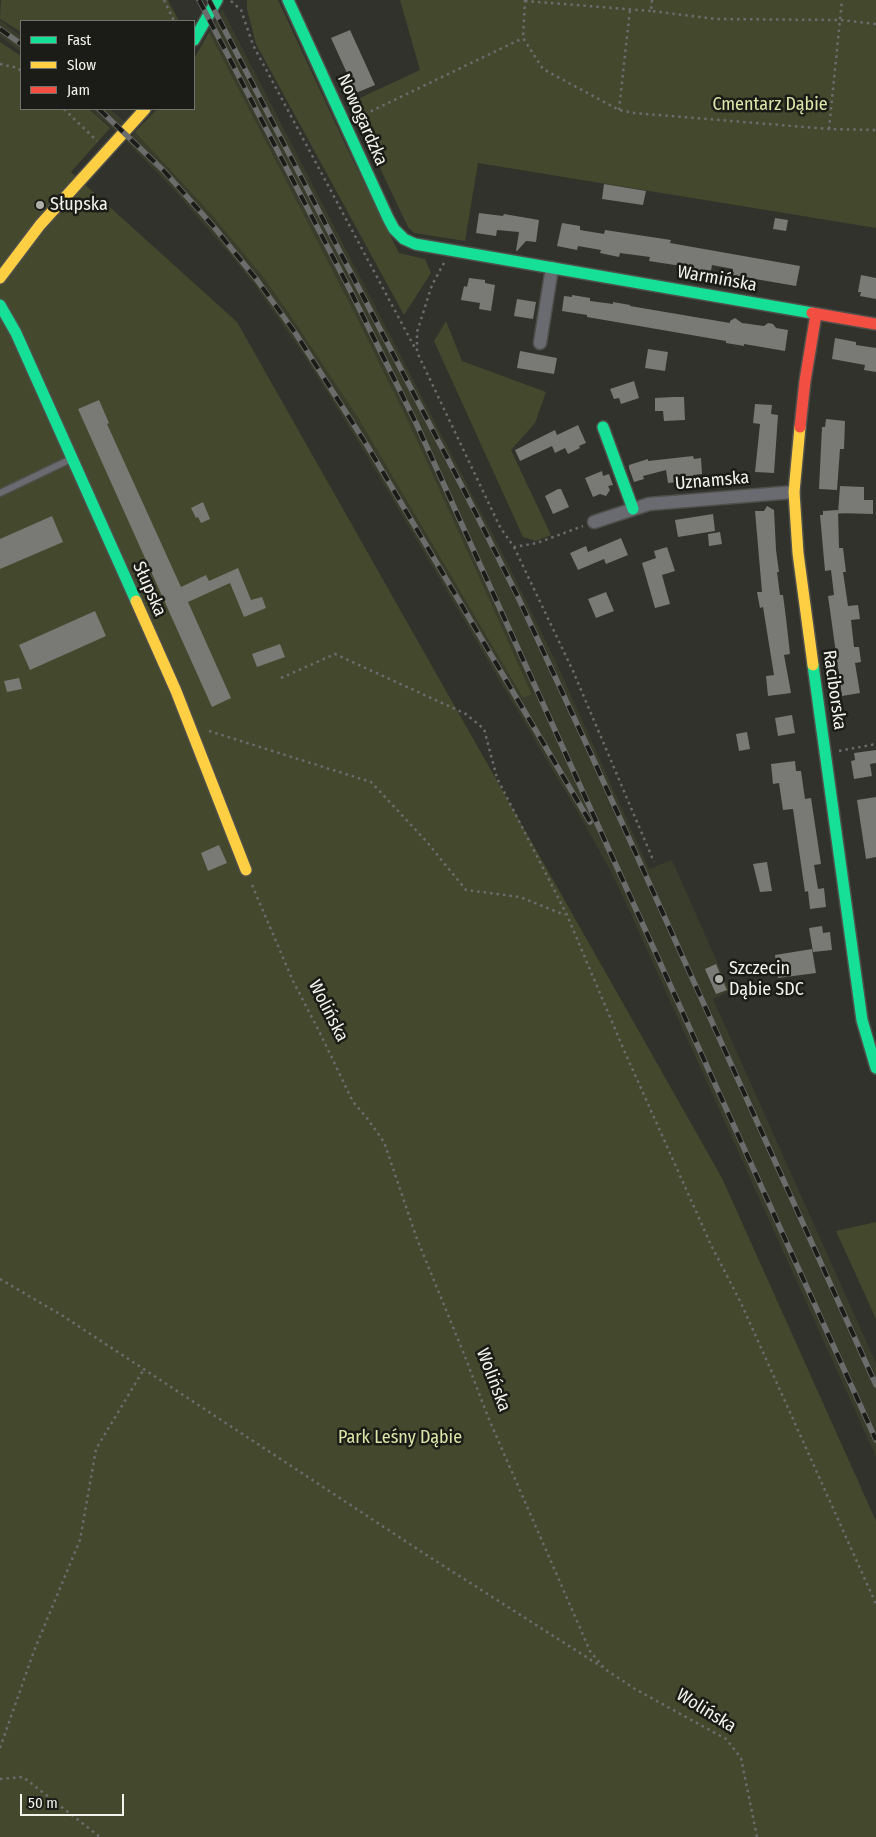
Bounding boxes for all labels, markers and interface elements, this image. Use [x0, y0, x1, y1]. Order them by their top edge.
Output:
legend [20, 20, 195, 110]
text: Fast [67, 31, 91, 49]
text: Slow [67, 56, 96, 74]
street label: Nowogardzka [332, 71, 392, 169]
text: Jam [67, 81, 90, 99]
park label: Cmentarz Dąbie [712, 94, 828, 116]
place label: Słupska [50, 194, 108, 216]
marker: Słupska [34, 199, 46, 211]
street label: Warmińska [675, 261, 759, 297]
street label: Uznamska [674, 467, 750, 495]
street label: Słupska [127, 558, 171, 620]
street label: Raciborska [818, 649, 850, 731]
place label: Szczecin Dąbie SDC [729, 958, 804, 1001]
marker: Szczecin Dąbie SDC [713, 973, 725, 985]
street label: Wolińska [303, 977, 353, 1045]
street label: Wolińska [471, 1345, 515, 1415]
park label: Park Leśny Dąbie [338, 1427, 462, 1449]
street label: Wolińska [672, 1684, 740, 1738]
scale bar [22, 1784, 126, 1816]
text: 50 m [28, 1794, 58, 1812]

